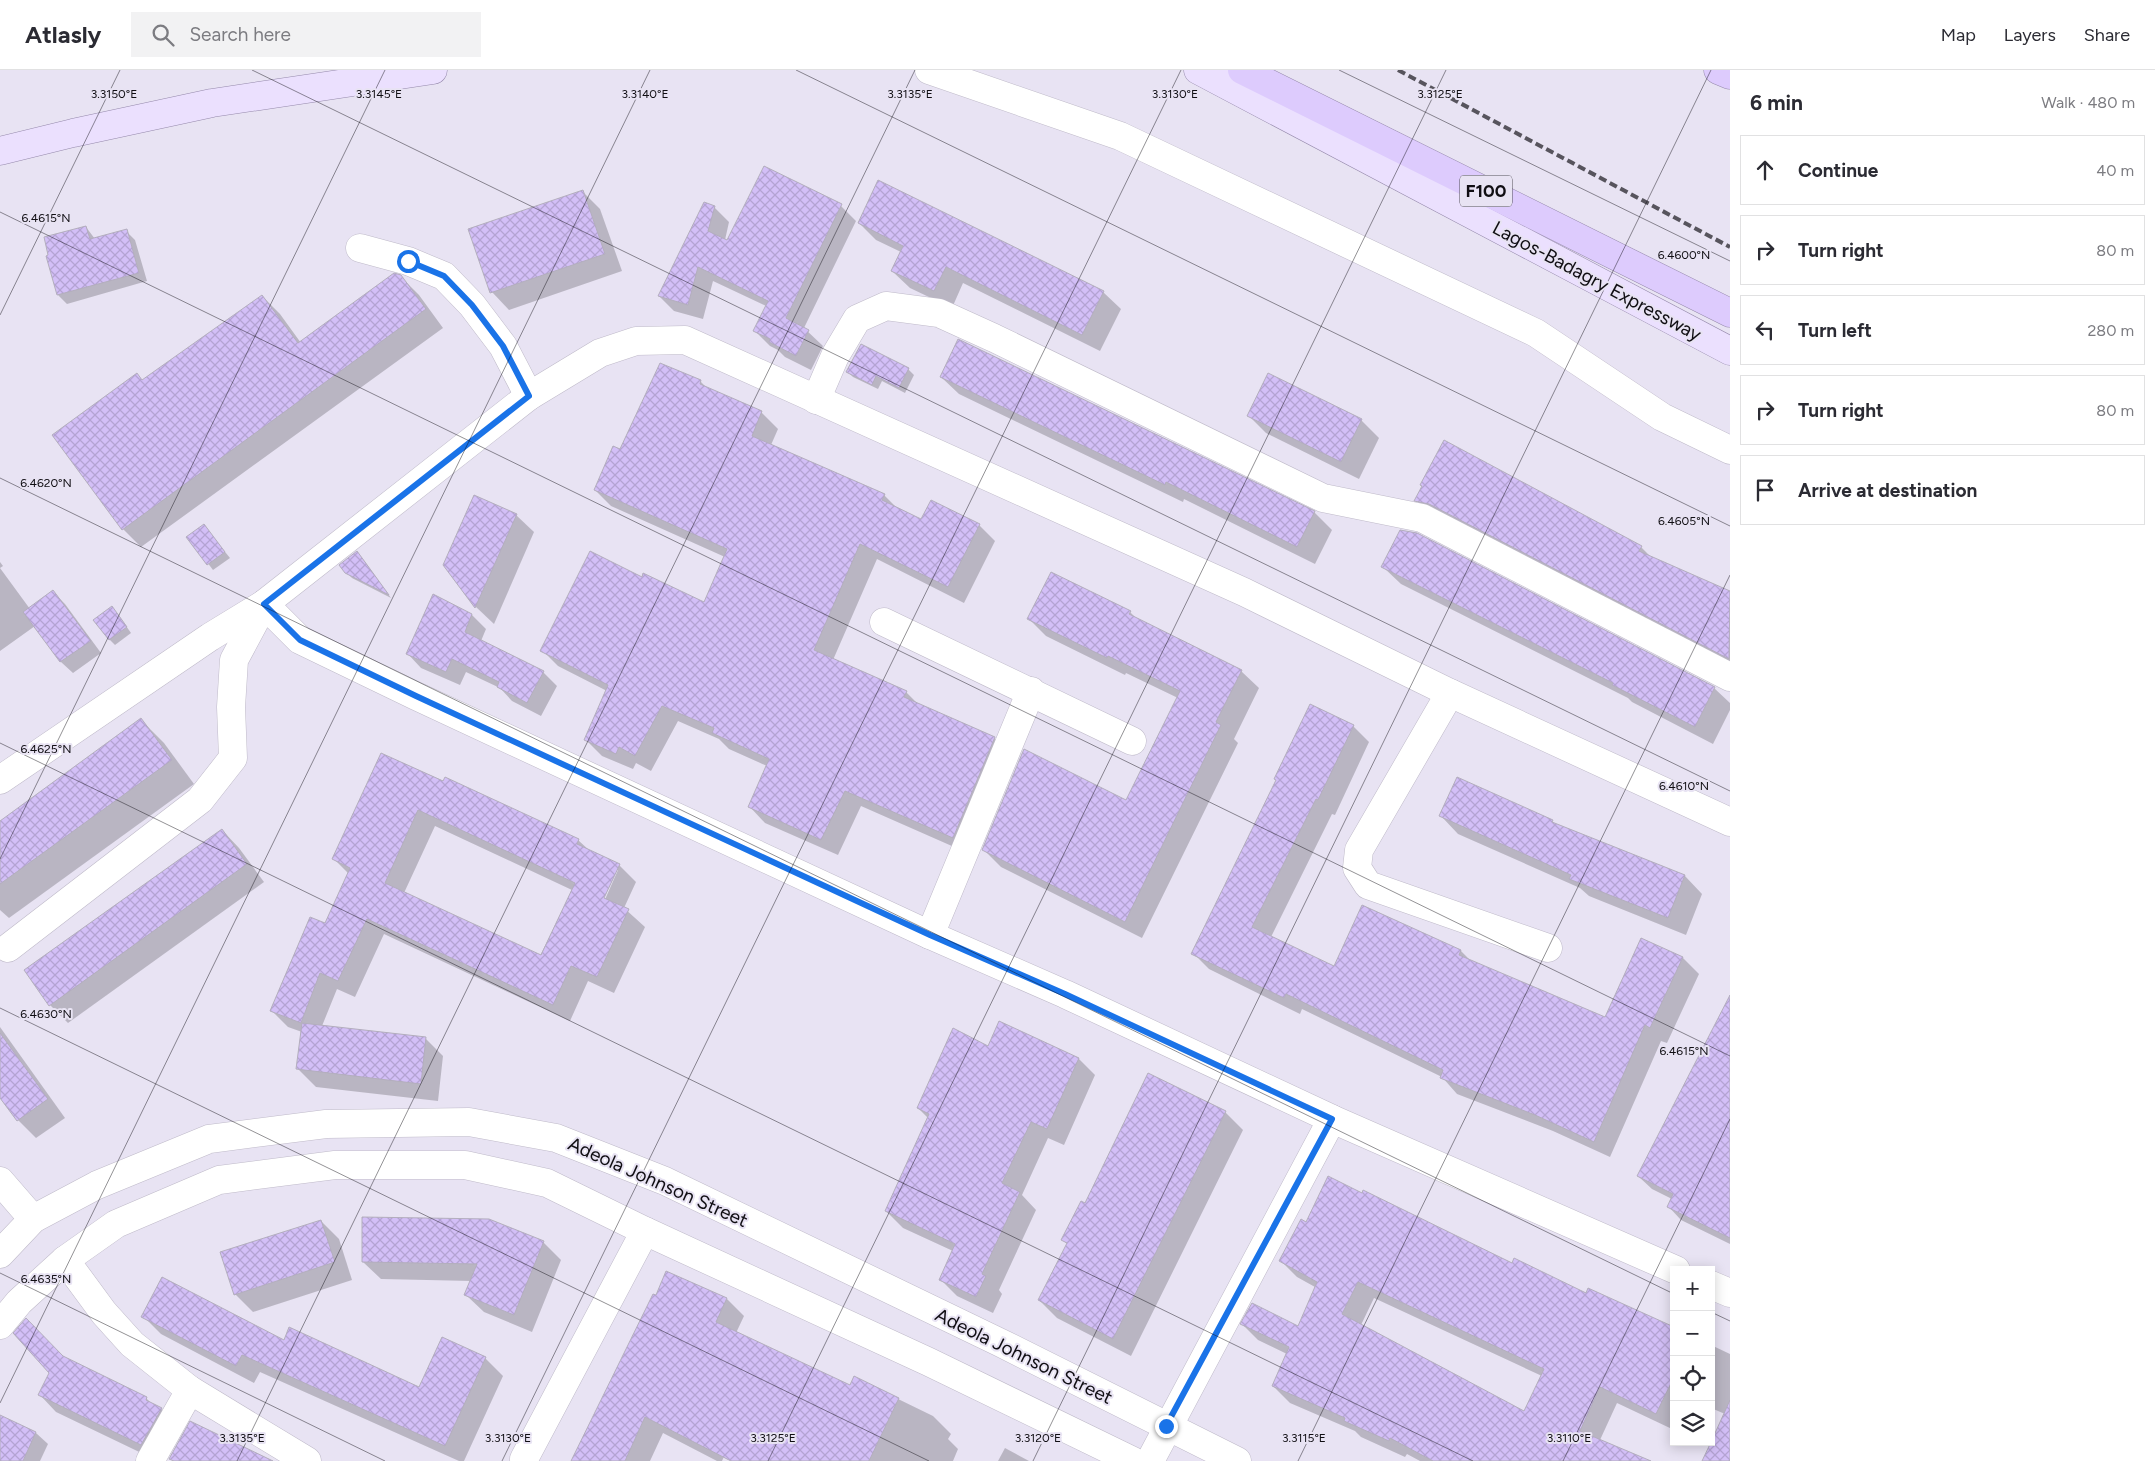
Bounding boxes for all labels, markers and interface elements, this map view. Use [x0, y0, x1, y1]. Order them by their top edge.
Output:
search box [131, 12, 481, 57]
text: Atlasly [25, 20, 101, 49]
icon: search [149, 21, 177, 49]
text: Search here [189, 23, 291, 46]
text: Map [1941, 24, 1976, 46]
text: Layers [2004, 24, 2056, 46]
text: Share [2084, 24, 2130, 46]
text: 3.3150°E [91, 87, 137, 101]
text: 3.3145°E [356, 87, 402, 101]
text: 3.3140°E [621, 87, 669, 101]
text: 3.3135°E [887, 87, 933, 101]
text: 3.3130°E [1152, 87, 1198, 101]
text: 3.3125°E [1417, 87, 1463, 101]
text: 6 min [1750, 90, 1803, 115]
text: Walk · 480 m [2041, 93, 2135, 112]
icon: ahead [1751, 156, 1779, 184]
text: Continue [1798, 159, 1878, 182]
text: 40 m [2096, 161, 2134, 180]
road number: F100 [1460, 175, 1512, 206]
text: 6.4615°N [21, 211, 71, 225]
street label: Lagos-Badagry Expressway [1489, 216, 1705, 346]
icon: right [1751, 236, 1779, 264]
text: Turn right [1798, 239, 1884, 262]
text: 80 m [2096, 241, 2134, 260]
text: 6.4600°N [1658, 248, 1710, 262]
route start [397, 250, 420, 273]
icon: left [1751, 316, 1779, 344]
text: Turn left [1798, 319, 1872, 342]
text: 280 m [2087, 321, 2134, 340]
icon: right [1751, 396, 1779, 424]
text: Turn right [1798, 399, 1884, 422]
text: 80 m [2096, 401, 2134, 420]
text: 6.4620°N [20, 476, 72, 490]
icon: arrive [1751, 476, 1779, 504]
text: Arrive at destination [1798, 479, 1977, 502]
text: 6.4605°N [1658, 514, 1710, 528]
text: 6.4625°N [21, 742, 71, 756]
text: 6.4610°N [1659, 779, 1709, 793]
text: 6.4630°N [20, 1007, 72, 1021]
text: 6.4615°N [1659, 1044, 1709, 1058]
street label: Adeola Johnson Street [565, 1132, 751, 1232]
map controls [1670, 1266, 1715, 1446]
button: + [1670, 1266, 1715, 1311]
text: 6.4635°N [21, 1272, 71, 1286]
street label: Adeola Johnson Street [932, 1303, 1116, 1409]
button: − [1670, 1311, 1715, 1356]
button: locate [1670, 1356, 1715, 1401]
button: layers [1670, 1401, 1715, 1446]
route end [1155, 1415, 1178, 1438]
text: 3.3135°E [219, 1431, 265, 1445]
text: 3.3130°E [485, 1431, 531, 1445]
text: 3.3125°E [750, 1431, 796, 1445]
text: 3.3120°E [1015, 1431, 1061, 1445]
text: 3.3115°E [1282, 1431, 1326, 1445]
text: 3.3110°E [1547, 1431, 1591, 1445]

